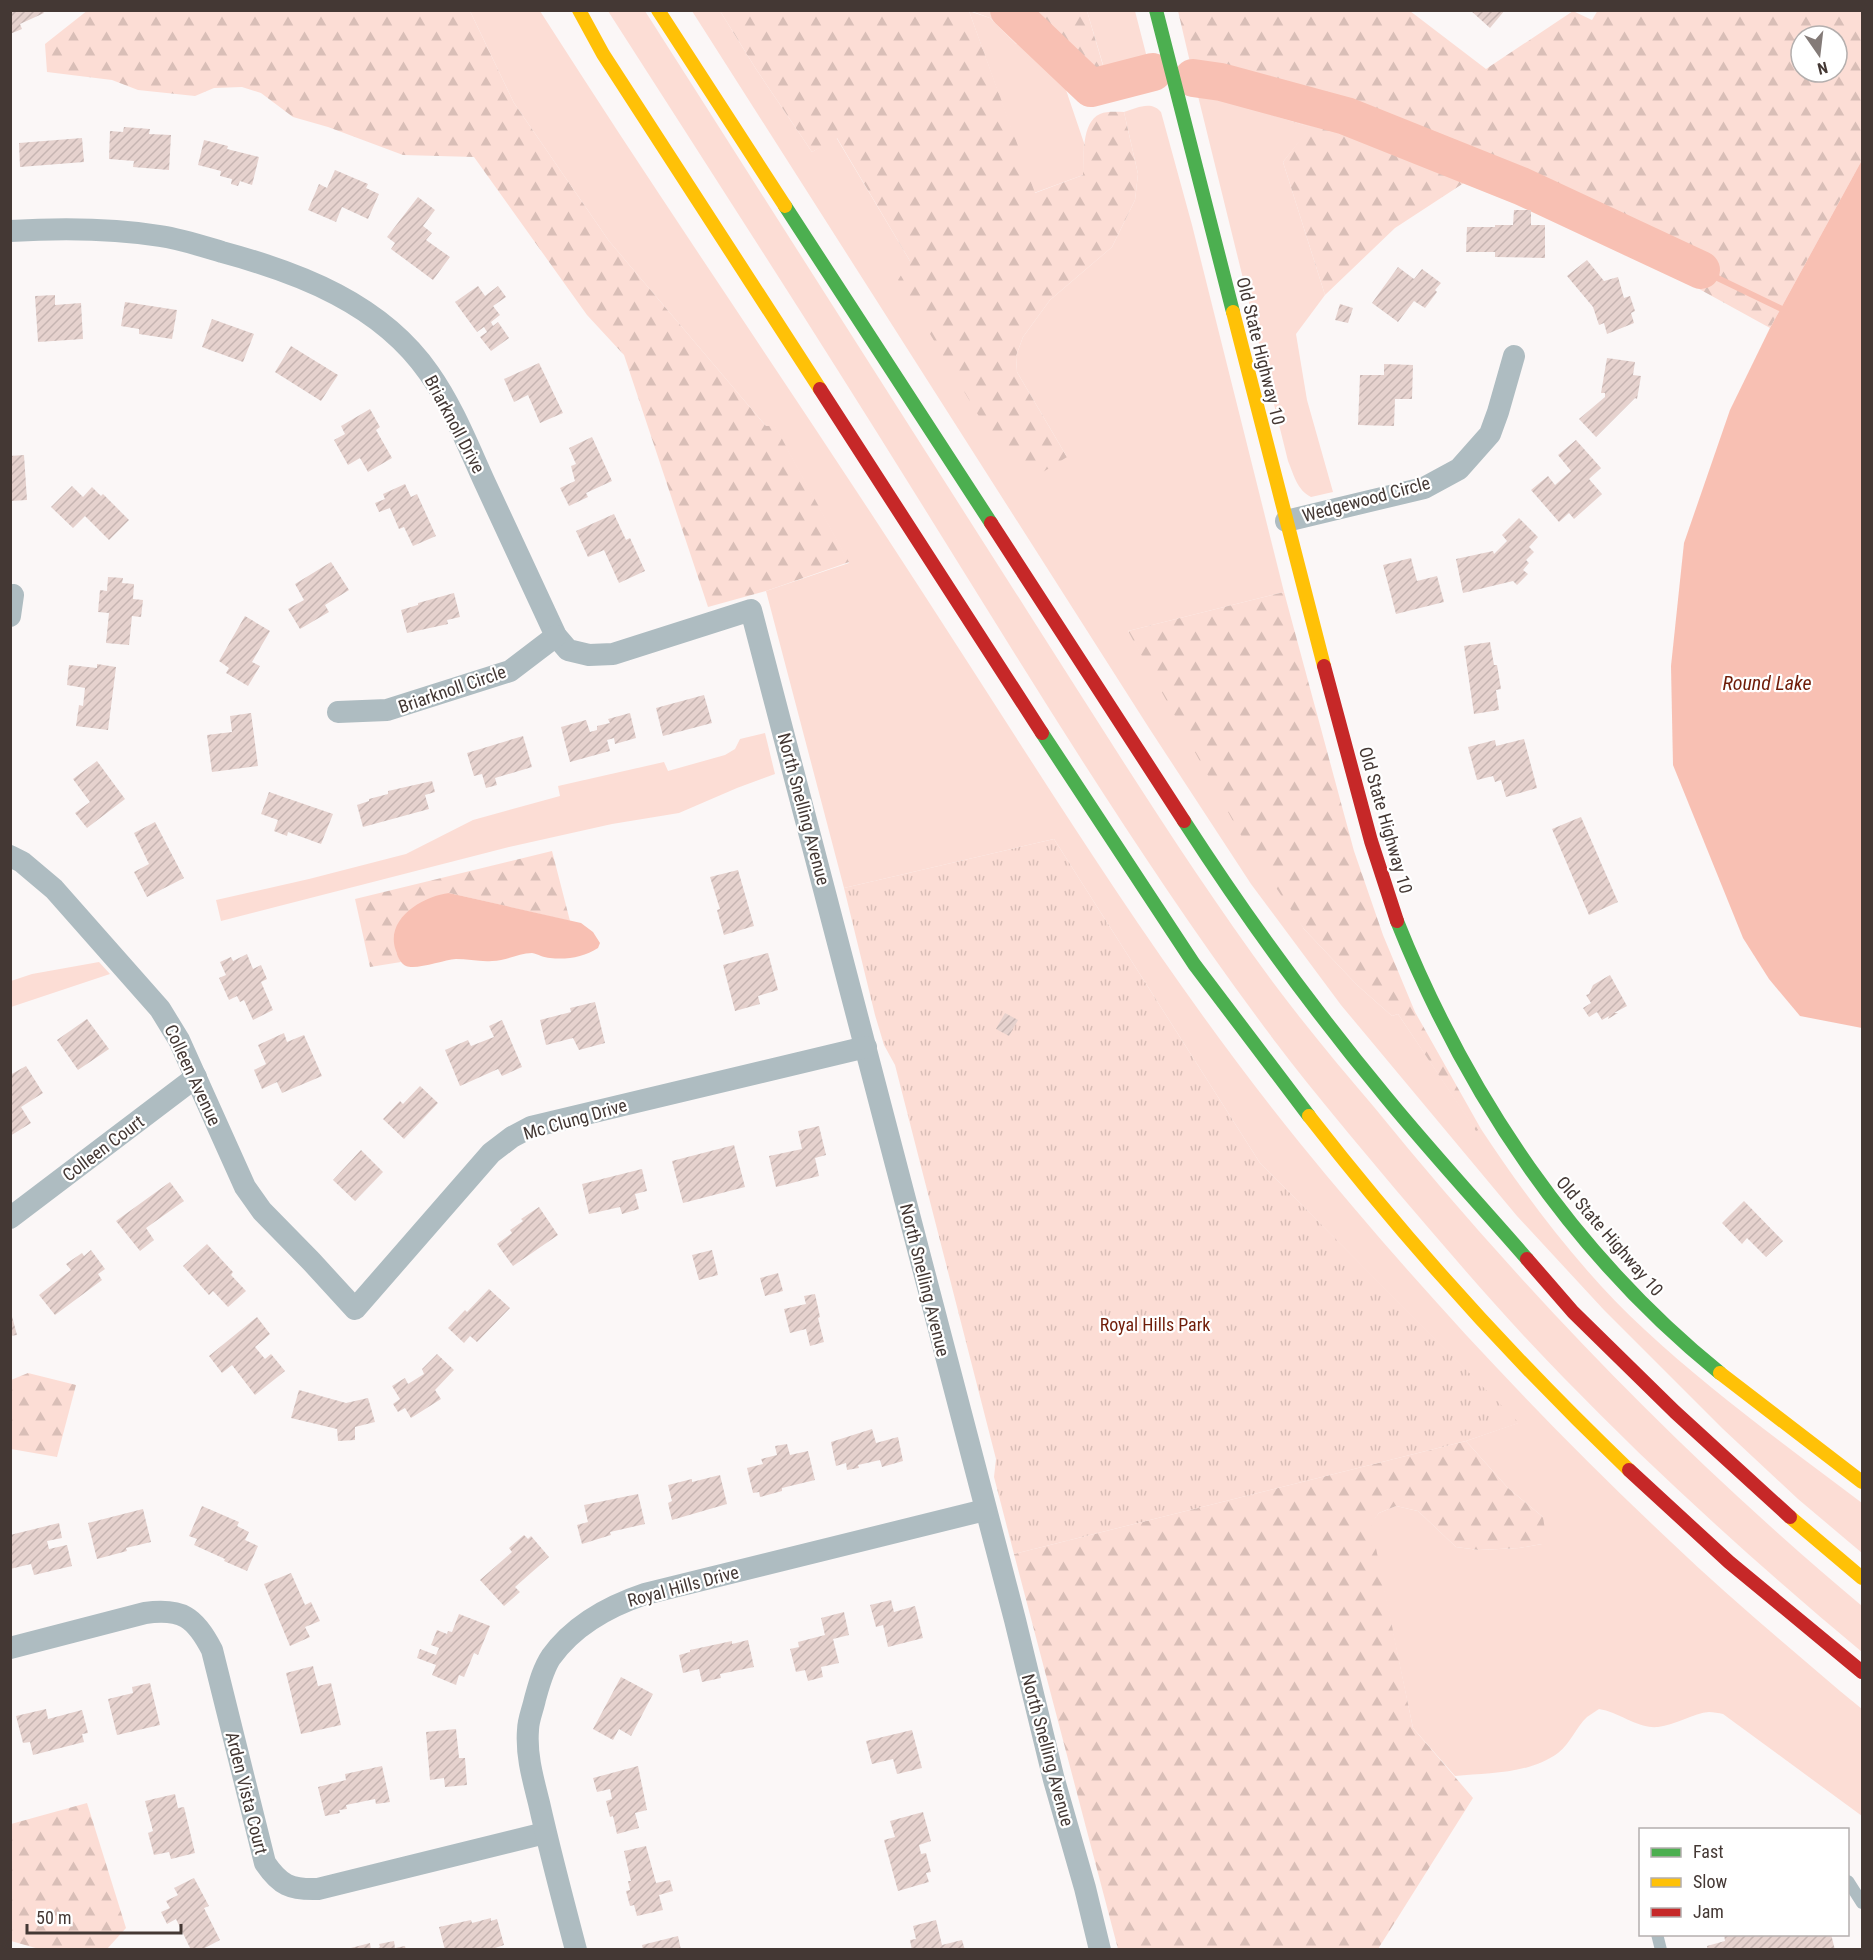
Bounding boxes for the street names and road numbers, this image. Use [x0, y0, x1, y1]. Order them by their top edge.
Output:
street label: Old State Highway 10 [1232, 275, 1290, 427]
street label: Briarknoll Drive [420, 372, 490, 476]
street label: Wedgewood Circle [1300, 472, 1432, 526]
street label: Briarknoll Circle [395, 661, 509, 717]
street label: North Snelling Avenue [774, 731, 834, 887]
street label: Old State Highway 10 [1355, 744, 1417, 896]
street label: Colleen Avenue [160, 1021, 226, 1129]
street label: Mc Clung Drive [521, 1094, 629, 1144]
street label: Colleen Court [58, 1111, 148, 1185]
street label: Old State Highway 10 [1552, 1172, 1668, 1300]
street label: North Snelling Avenue [896, 1201, 954, 1359]
street label: Royal Hills Drive [625, 1561, 741, 1611]
street label: North Snelling Avenue [1018, 1672, 1078, 1828]
street label: Arden Vista Court [222, 1730, 272, 1856]

